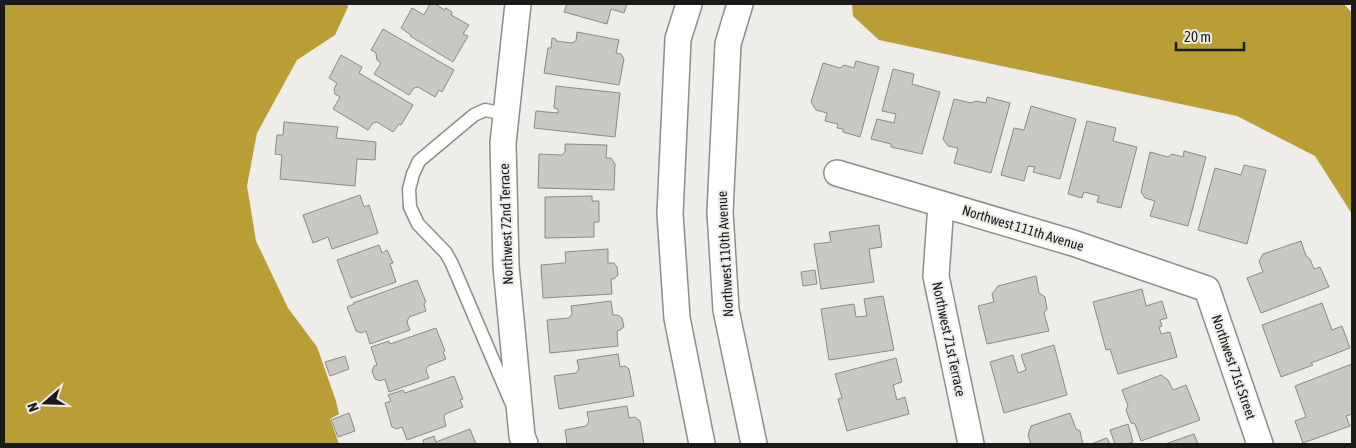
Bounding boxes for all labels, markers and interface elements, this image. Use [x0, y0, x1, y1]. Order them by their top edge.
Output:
scale bar [1176, 20, 1244, 52]
text: 20 m [1184, 28, 1211, 45]
street label: Northwest 72nd Terrace [496, 163, 516, 285]
street label: Northwest 110th Avenue [714, 190, 736, 318]
street label: Northwest 111th Avenue [960, 202, 1086, 254]
street label: Northwest 71st Terrace [929, 280, 969, 398]
street label: Northwest 71st Street [1209, 312, 1259, 422]
north arrow [20, 378, 70, 428]
text: N [24, 401, 42, 414]

